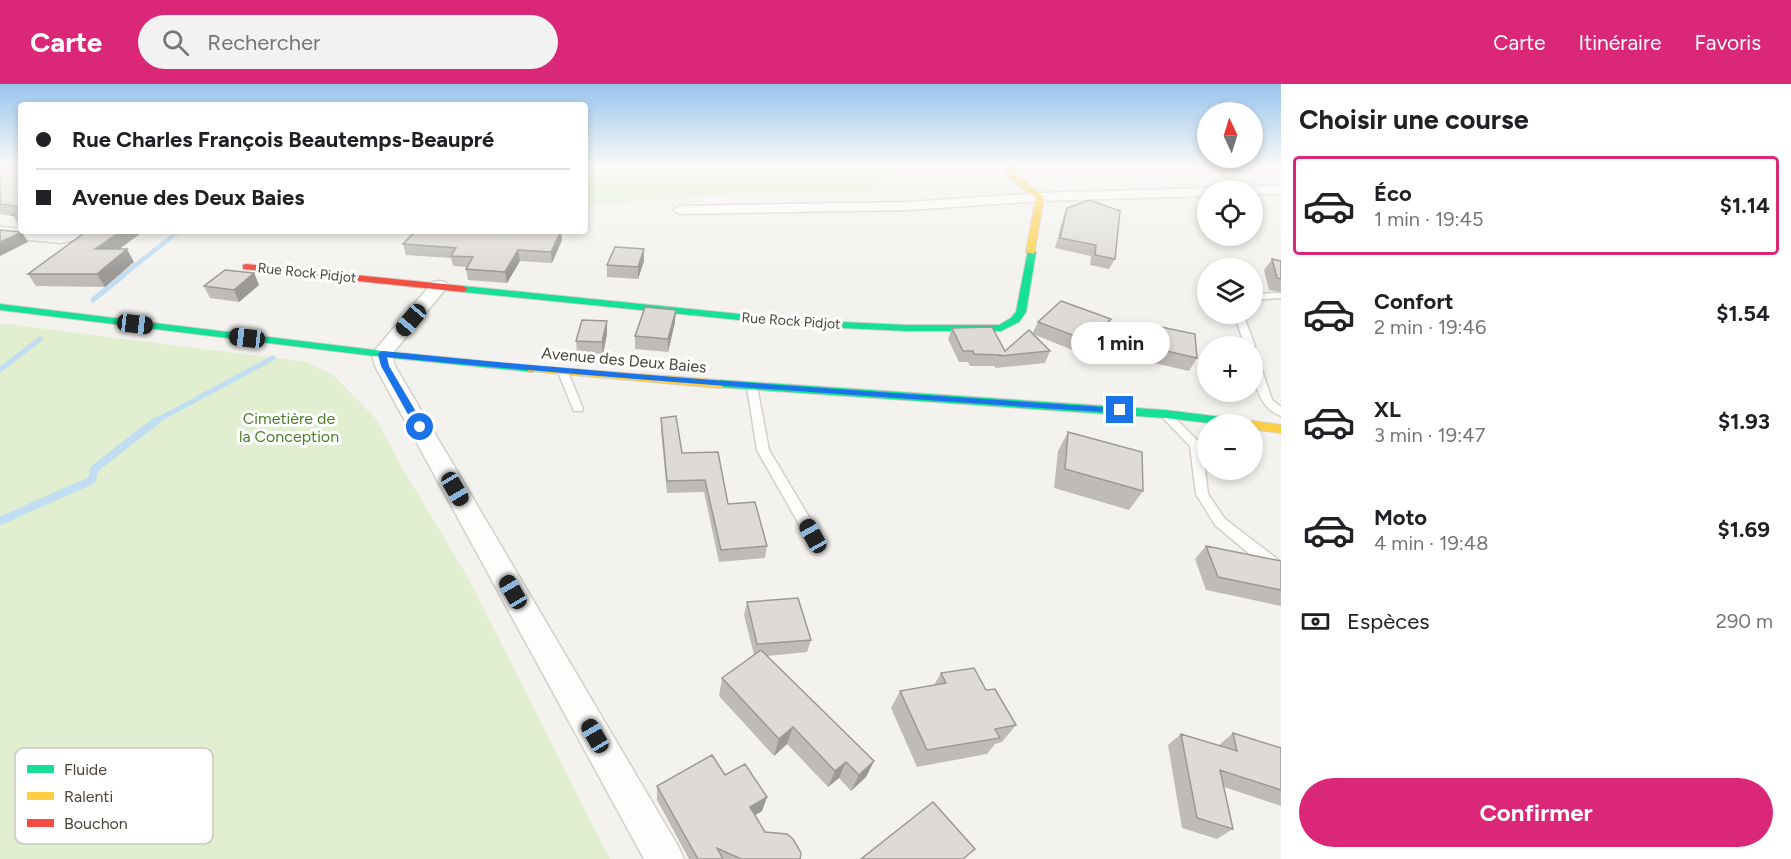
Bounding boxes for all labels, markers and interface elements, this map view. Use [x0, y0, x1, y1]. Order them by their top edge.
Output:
search box [138, 15, 558, 69]
text: Carte [30, 25, 102, 59]
icon: search [159, 26, 192, 59]
text: Rechercher [207, 29, 320, 56]
text: Carte [1493, 30, 1546, 55]
text: Itinéraire [1579, 30, 1662, 55]
text: Favoris [1695, 30, 1761, 55]
north arrow [1197, 102, 1263, 168]
map controls [1197, 102, 1263, 480]
text: Choisir une course [1299, 103, 1529, 136]
text: Rue Charles François Beautemps-Beaupré [72, 126, 494, 153]
icon: car [1302, 179, 1356, 233]
button: locate [1197, 180, 1263, 246]
text: Éco [1374, 180, 1412, 207]
text: Avenue des Deux Baies [72, 184, 305, 211]
text: $1.14 [1720, 192, 1770, 219]
text: 1 min · 19:45 [1374, 207, 1484, 231]
button: layers [1197, 258, 1263, 324]
street label: Rue Rock Pidjot [257, 259, 357, 287]
icon: car [1302, 287, 1356, 341]
text: Confort [1374, 288, 1454, 315]
car [393, 300, 429, 340]
text: $1.54 [1716, 300, 1770, 327]
street label: Rue Rock Pidjot [741, 309, 841, 333]
car [116, 313, 154, 335]
text: 2 min · 19:46 [1374, 315, 1486, 339]
callout: 1 min [1070, 323, 1170, 365]
car [228, 327, 266, 349]
text: 1 min [1097, 331, 1144, 355]
button: + [1197, 336, 1263, 402]
street label: Avenue des Deux Baies [541, 343, 707, 377]
icon: car [1302, 395, 1356, 449]
route end [1106, 396, 1133, 423]
text: XL [1374, 396, 1401, 423]
text: $1.93 [1718, 408, 1770, 435]
park label: Cimetière de la Conception [239, 409, 339, 446]
route start [406, 413, 433, 440]
button: − [1197, 414, 1263, 480]
text: 3 min · 19:47 [1374, 423, 1485, 447]
car [438, 469, 472, 509]
icon: car [1302, 503, 1356, 557]
text: Moto [1374, 504, 1427, 531]
car [796, 516, 830, 556]
text: $1.69 [1718, 516, 1770, 543]
text: 4 min · 19:48 [1374, 531, 1488, 555]
car [496, 572, 530, 612]
icon: cash [1299, 605, 1332, 638]
text: Espèces [1347, 608, 1429, 635]
text: 290 m [1716, 609, 1773, 633]
car [578, 716, 612, 756]
legend [15, 748, 213, 844]
text: Fluide [64, 760, 107, 779]
button: Confirmer [1299, 778, 1773, 847]
text: Ralenti [64, 787, 113, 806]
text: Bouchon [64, 814, 128, 833]

